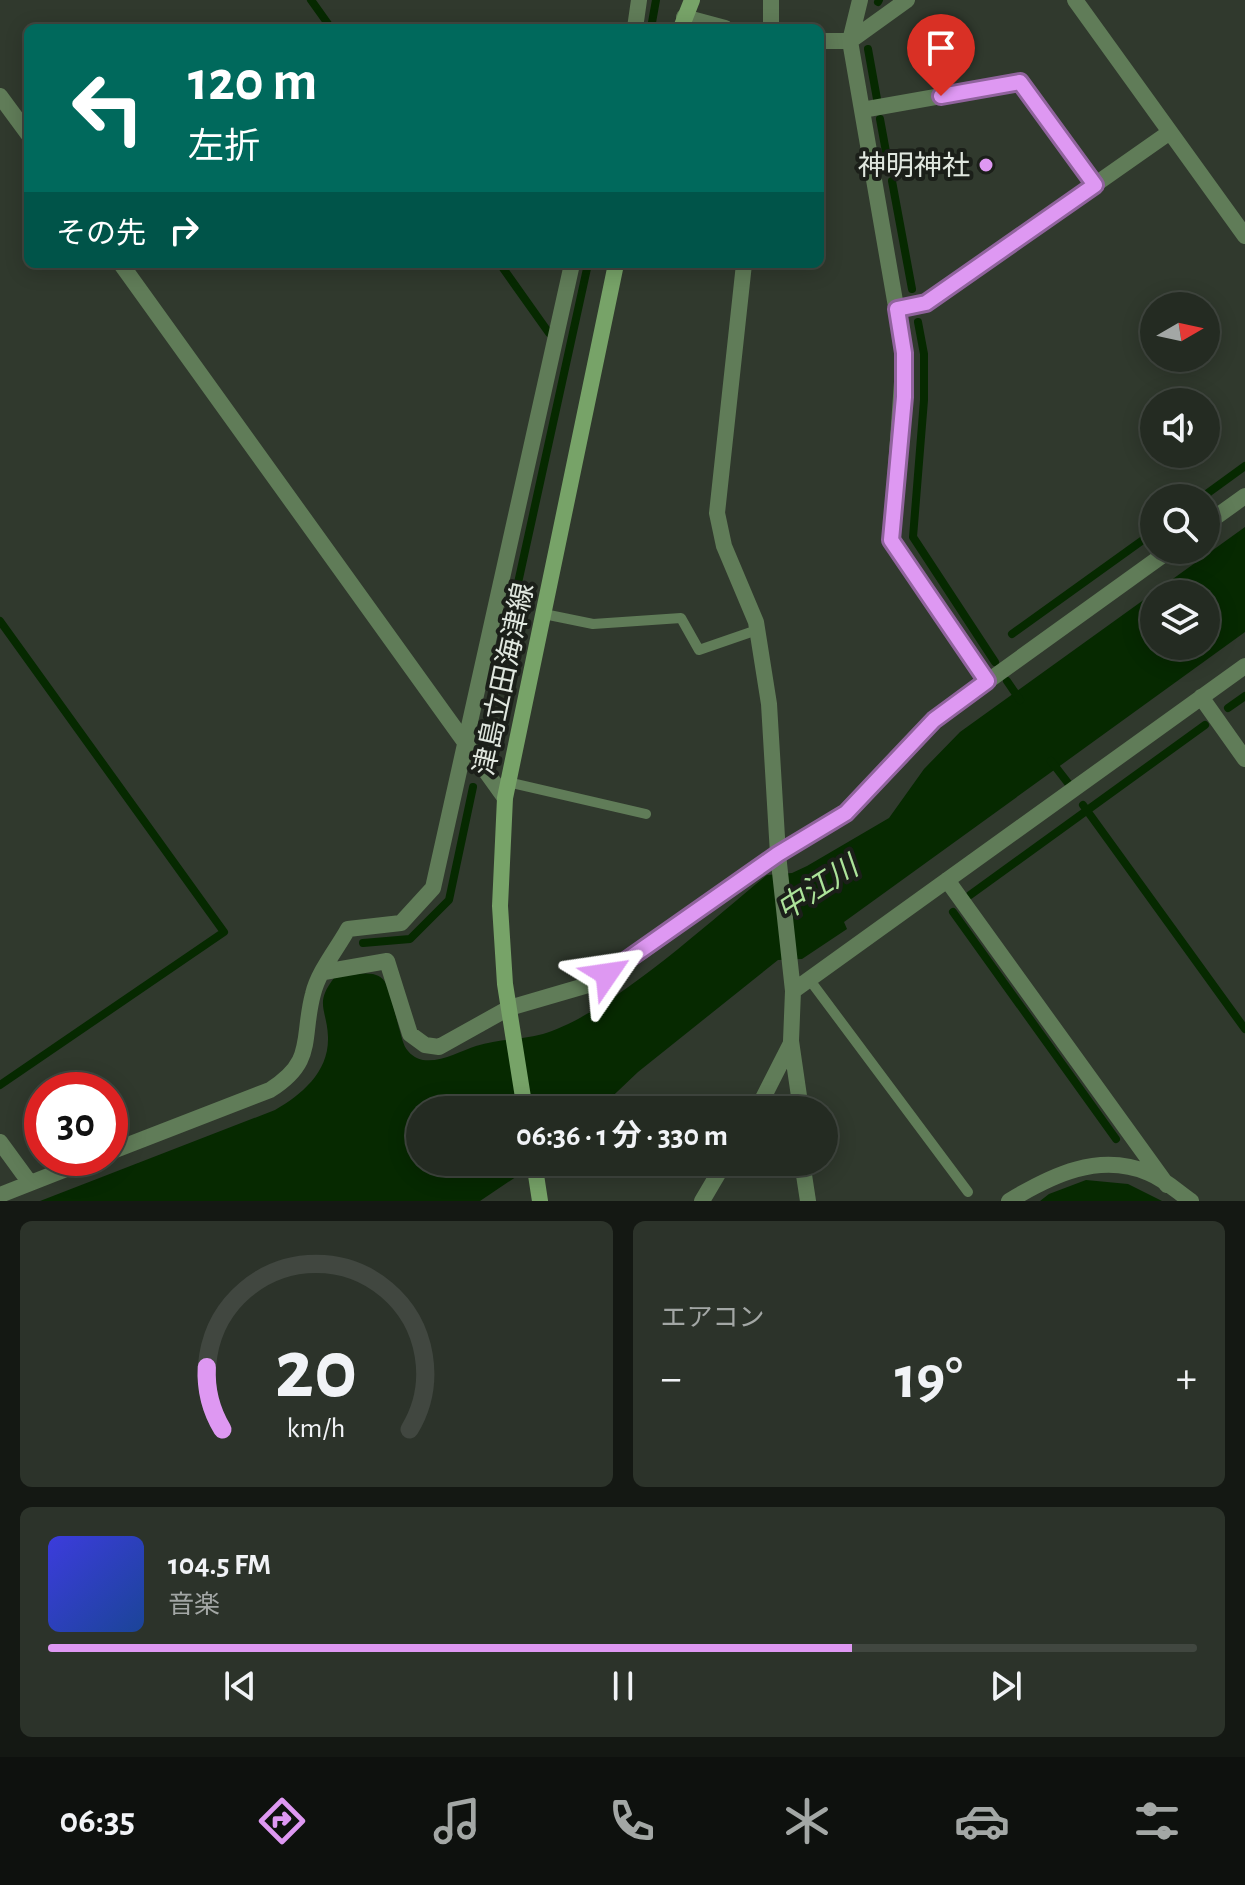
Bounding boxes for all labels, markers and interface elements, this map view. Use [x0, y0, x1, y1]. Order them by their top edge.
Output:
pin [907, 14.0, 975, 96]
icon: arrive [919, 26, 963, 70]
text: 120 m [188, 54, 317, 110]
icon: left [56, 56, 160, 160]
text: 左折 [188, 129, 260, 165]
place label: 神明神社 [858, 151, 970, 181]
marker: 神明神社 [977, 156, 995, 174]
icon: right [162, 208, 206, 252]
text: その先 [56, 219, 146, 249]
north arrow [1140, 292, 1220, 372]
map controls [1140, 292, 1220, 660]
button: sound [1140, 388, 1220, 468]
button: search [1140, 484, 1220, 564]
street label: 津島立田海津線 [469, 580, 539, 778]
button: layers [1140, 580, 1220, 660]
water label: 中江川 [771, 848, 866, 926]
position arrow [565, 932, 649, 1016]
speed limit sign: 30 [24, 1072, 128, 1176]
text: 06:36 · 1 分 · 330 m [516, 1121, 728, 1151]
text: エアコン [661, 1305, 765, 1331]
text: 20 [275, 1329, 358, 1413]
text: 19° [895, 1349, 963, 1409]
text: − [661, 1357, 682, 1401]
text: + [1176, 1357, 1197, 1401]
text: km/h [287, 1414, 346, 1443]
text: 104.5 FM [168, 1550, 271, 1580]
text: 音楽 [168, 1592, 220, 1618]
icon: previous [218, 1664, 262, 1708]
icon: pause [601, 1664, 645, 1708]
icon: next [984, 1664, 1028, 1708]
icon: directions [254, 1793, 310, 1849]
icon: music [429, 1793, 485, 1849]
icon: phone [604, 1793, 660, 1849]
icon: climate [779, 1793, 835, 1849]
icon: car [954, 1793, 1010, 1849]
icon: filters [1129, 1793, 1185, 1849]
text: 06:35 [60, 1803, 135, 1839]

